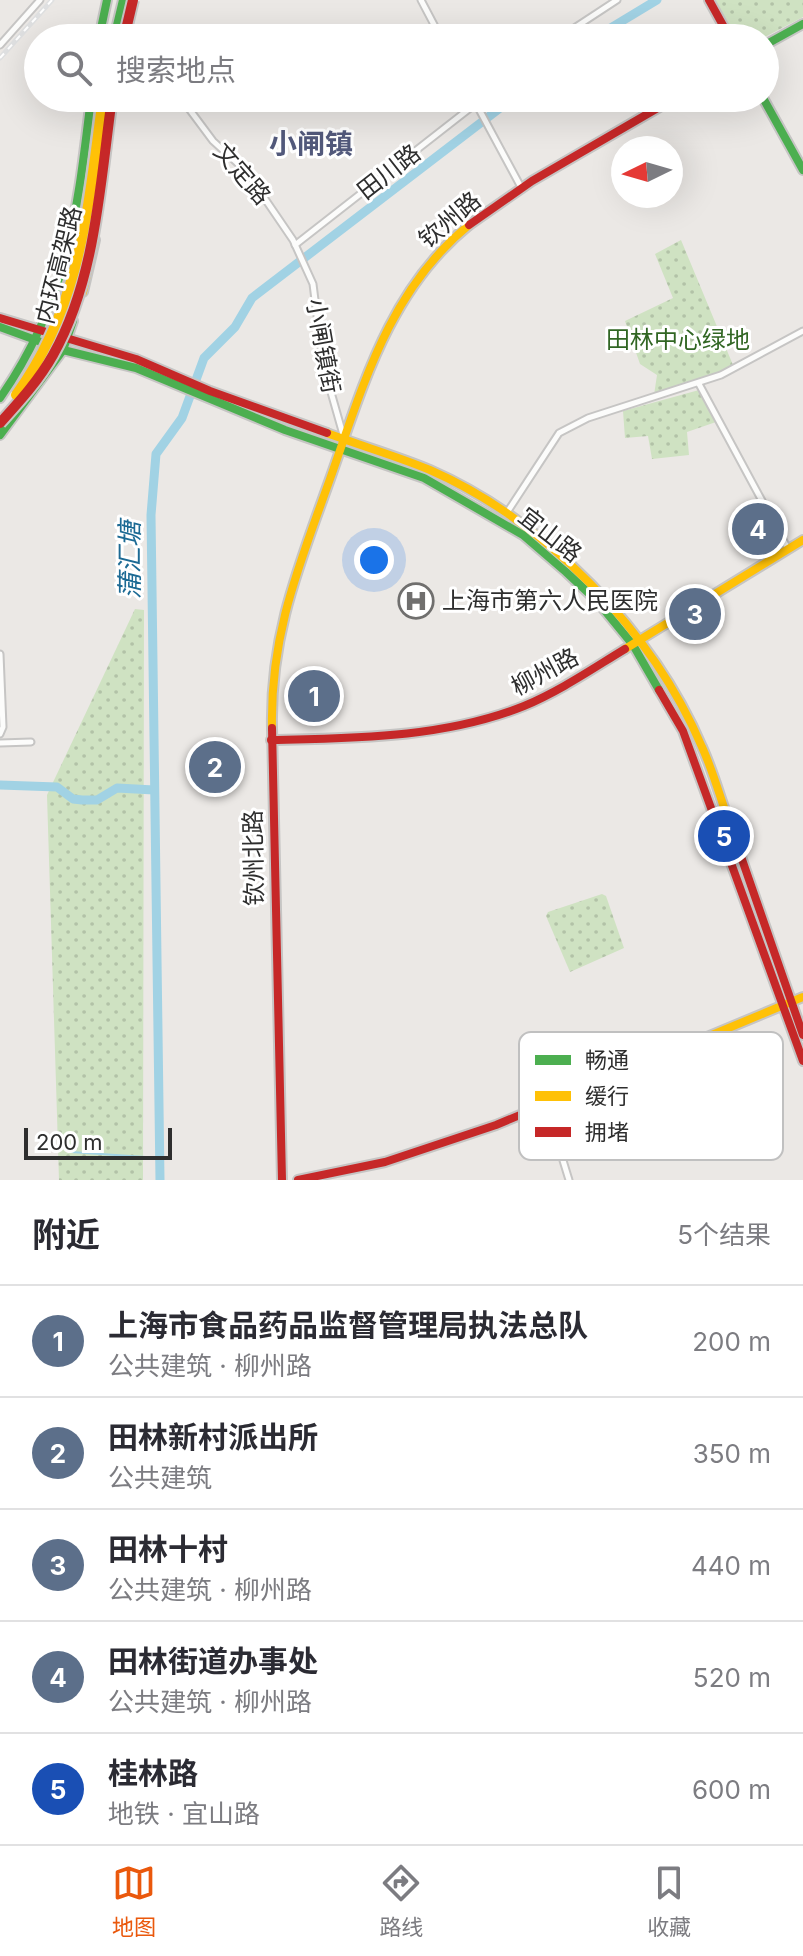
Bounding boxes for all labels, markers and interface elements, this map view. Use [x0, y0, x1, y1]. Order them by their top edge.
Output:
search box [24, 24, 779, 112]
icon: search [52, 46, 96, 90]
text: 搜索地点 [116, 52, 236, 88]
district label: 小闸镇 [269, 127, 353, 161]
north arrow [611, 136, 683, 208]
street label: 文定路 [208, 137, 277, 210]
street label: 田川路 [351, 138, 426, 205]
street label: 钦州路 [413, 185, 487, 254]
street label: 内环高架路 [30, 203, 87, 327]
street label: 小闸镇街 [301, 296, 346, 396]
park label: 田林中心绿地 [606, 325, 750, 354]
pin: 4 [732, 499, 784, 559]
street label: 宜山路 [513, 501, 588, 568]
water label: 蒲汇塘 [114, 517, 145, 599]
your location [354, 540, 394, 580]
hospital icon: 上海市第六人民医院 [397, 582, 435, 620]
pin: 3 [669, 584, 721, 644]
place label: 上海市第六人民医院 [442, 586, 658, 615]
street label: 柳州路 [506, 642, 583, 701]
pin: 1 [288, 666, 340, 726]
pin: 2 [189, 737, 241, 797]
pin: 5 [698, 806, 750, 866]
street label: 钦州北路 [238, 810, 269, 906]
legend [519, 1032, 783, 1160]
text: 畅通 [585, 1047, 629, 1073]
text: 缓行 [585, 1083, 629, 1109]
text: 拥堵 [585, 1119, 629, 1145]
scale bar [24, 1124, 172, 1160]
text: 200 m [36, 1129, 103, 1155]
text: 附近 [32, 1214, 100, 1255]
text: 5个结果 [677, 1219, 771, 1250]
text: 上海市食品药品监督管理局执法总队 [108, 1307, 588, 1343]
text: 1 [52, 1326, 64, 1357]
text: 200 m [692, 1326, 771, 1357]
text: 公共建筑 · 柳州路 [108, 1350, 312, 1381]
text: 田林新村派出所 [108, 1419, 318, 1455]
text: 2 [50, 1438, 66, 1469]
text: 350 m [693, 1438, 771, 1469]
text: 公共建筑 [108, 1462, 212, 1493]
text: 田林十村 [108, 1531, 228, 1567]
text: 3 [50, 1550, 66, 1581]
text: 440 m [691, 1550, 771, 1581]
text: 公共建筑 · 柳州路 [108, 1574, 312, 1605]
text: 田林街道办事处 [108, 1643, 318, 1679]
text: 4 [49, 1662, 67, 1693]
text: 520 m [693, 1662, 771, 1693]
text: 公共建筑 · 柳州路 [108, 1686, 312, 1717]
text: 桂林路 [108, 1755, 198, 1791]
text: 5 [50, 1774, 66, 1805]
text: 600 m [692, 1774, 771, 1805]
text: 地铁 · 宜山路 [108, 1798, 260, 1829]
tab: 地图 [112, 1861, 156, 1941]
tab: 路线 [379, 1861, 423, 1941]
tab: 收藏 [647, 1861, 691, 1941]

